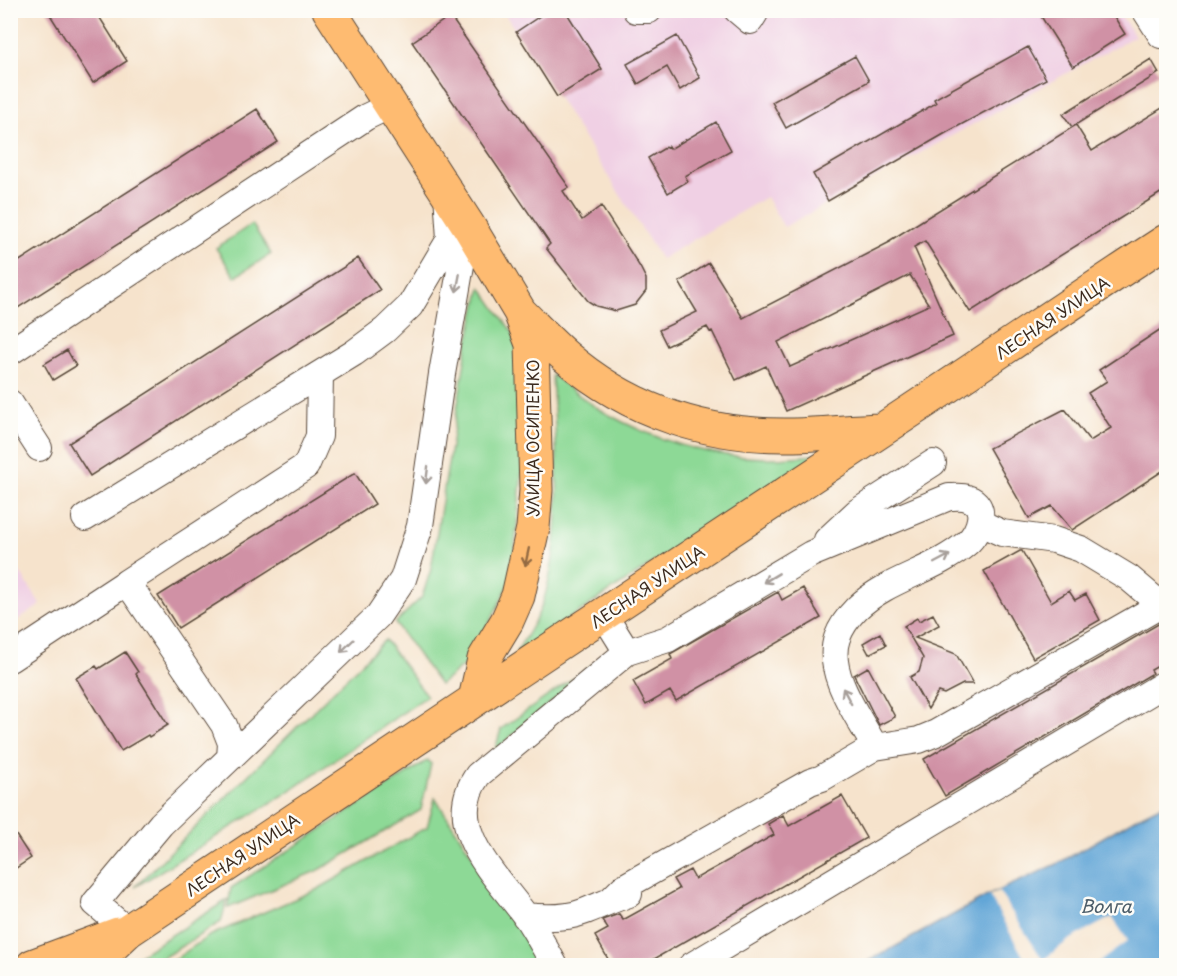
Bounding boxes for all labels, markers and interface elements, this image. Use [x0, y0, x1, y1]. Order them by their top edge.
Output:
street label: ЛЕСНАЯ УЛИЦА [990, 270, 1114, 364]
one-way arrow [452, 272, 463, 292]
street label: УЛИЦА ОСИПЕНКО [520, 360, 544, 516]
one-way arrow [421, 465, 432, 484]
street label: ЛЕСНАЯ УЛИЦА [585, 539, 709, 633]
one-way arrow [521, 547, 532, 566]
one-way arrow [932, 553, 950, 564]
one-way arrow [763, 573, 780, 585]
one-way arrow [340, 639, 355, 653]
one-way arrow [841, 687, 852, 705]
street label: ЛЕСНАЯ УЛИЦА [180, 807, 304, 901]
water label: Волга [1080, 892, 1132, 919]

